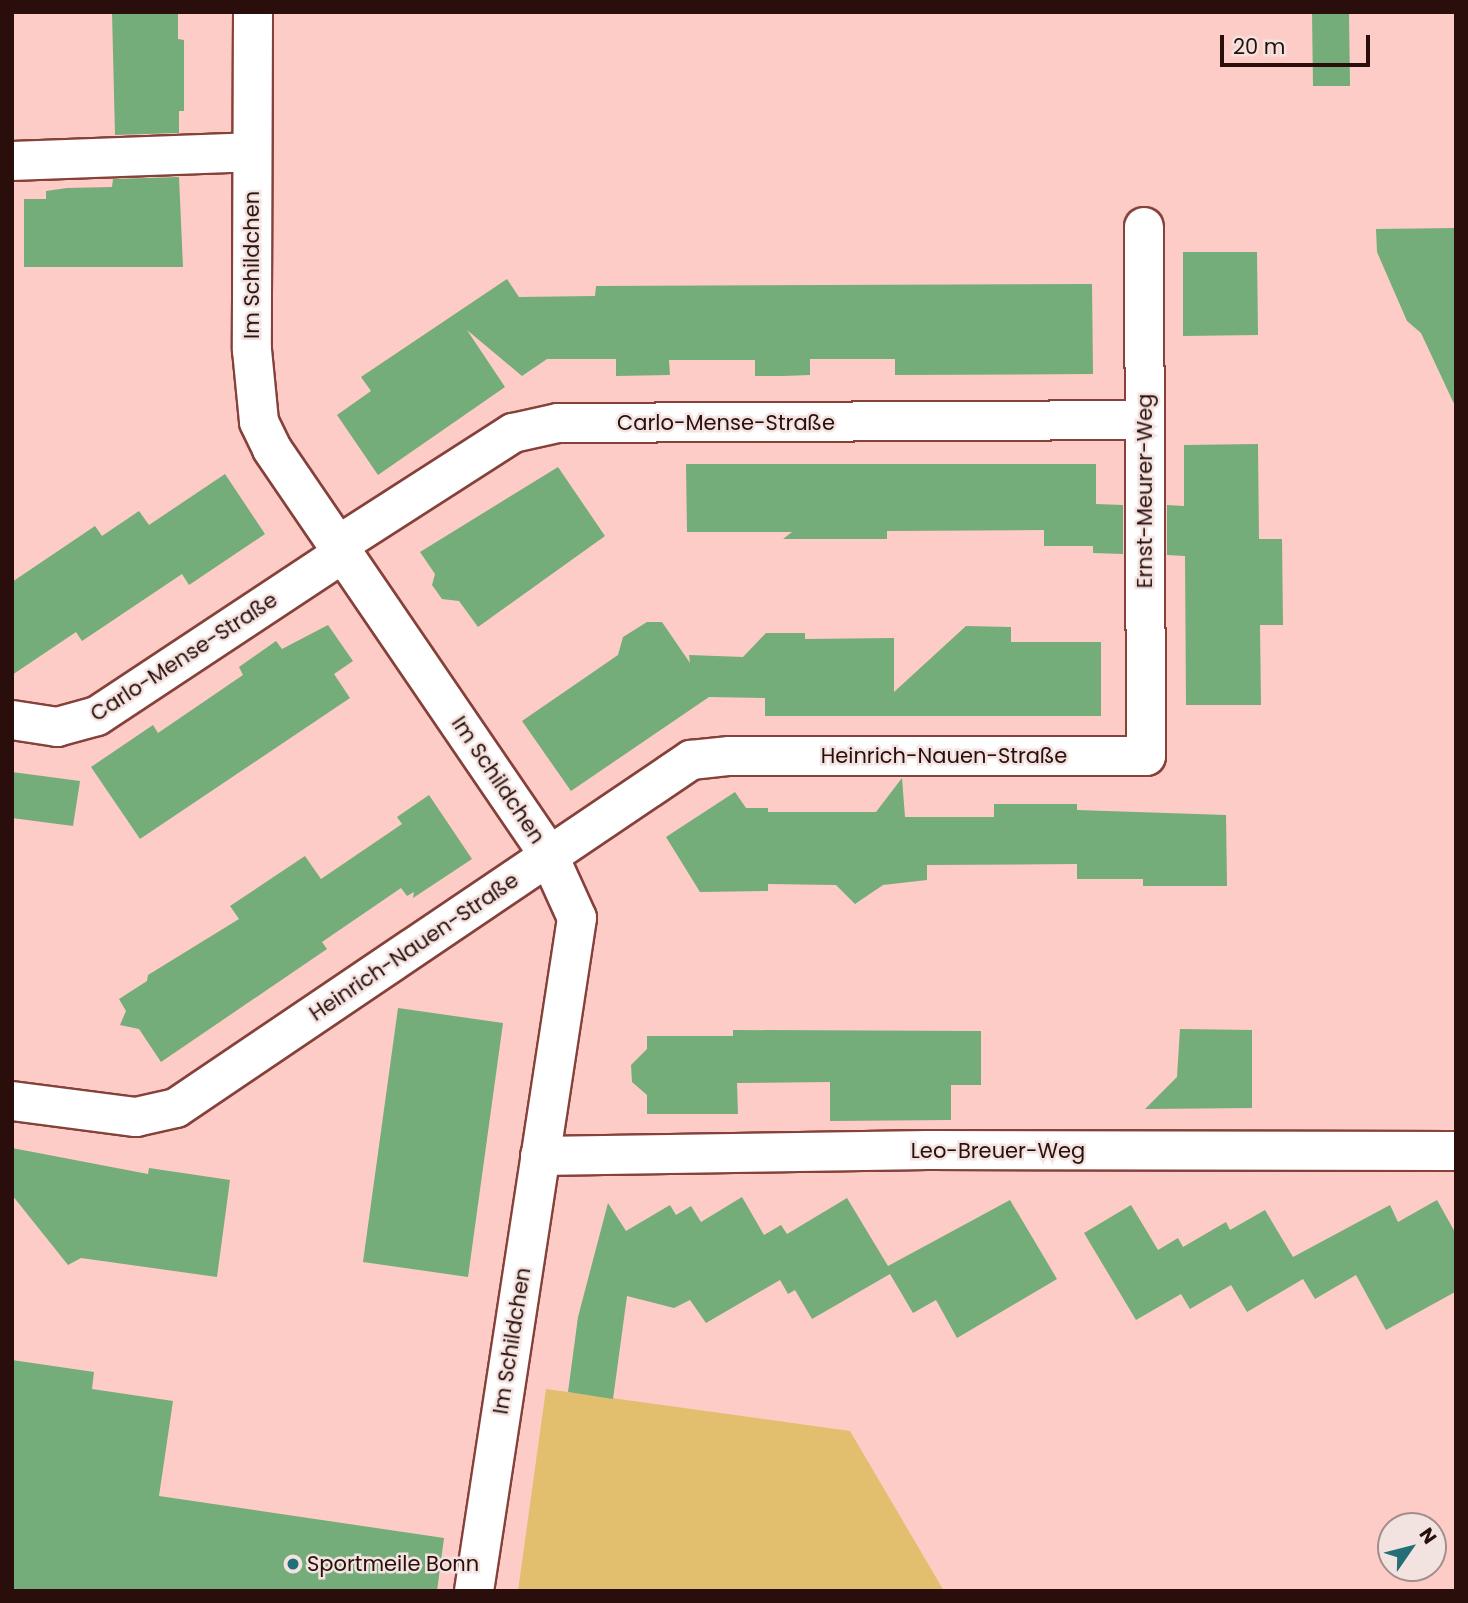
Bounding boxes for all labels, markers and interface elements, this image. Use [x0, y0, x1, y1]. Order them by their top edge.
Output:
scale bar [1223, 21, 1374, 65]
text: 20 m [1233, 32, 1286, 61]
street label: Im Schildchen [239, 191, 265, 339]
street label: Ernst-Meurer-Weg [1132, 394, 1158, 588]
street label: Carlo-Mense-Straße [617, 410, 835, 436]
street label: Carlo-Mense-Straße [86, 587, 282, 727]
street label: Im Schildchen [446, 712, 550, 848]
street label: Heinrich-Nauen-Straße [821, 743, 1067, 769]
street label: Heinrich-Nauen-Straße [305, 868, 523, 1026]
street label: Leo-Breuer-Weg [911, 1138, 1085, 1164]
street label: Im Schildchen [488, 1266, 536, 1416]
north arrow [1377, 1512, 1447, 1582]
text: N [1413, 1522, 1443, 1549]
place label: Sportmeile Bonn [307, 1551, 479, 1577]
marker: Sportmeile Bonn [285, 1556, 301, 1572]

